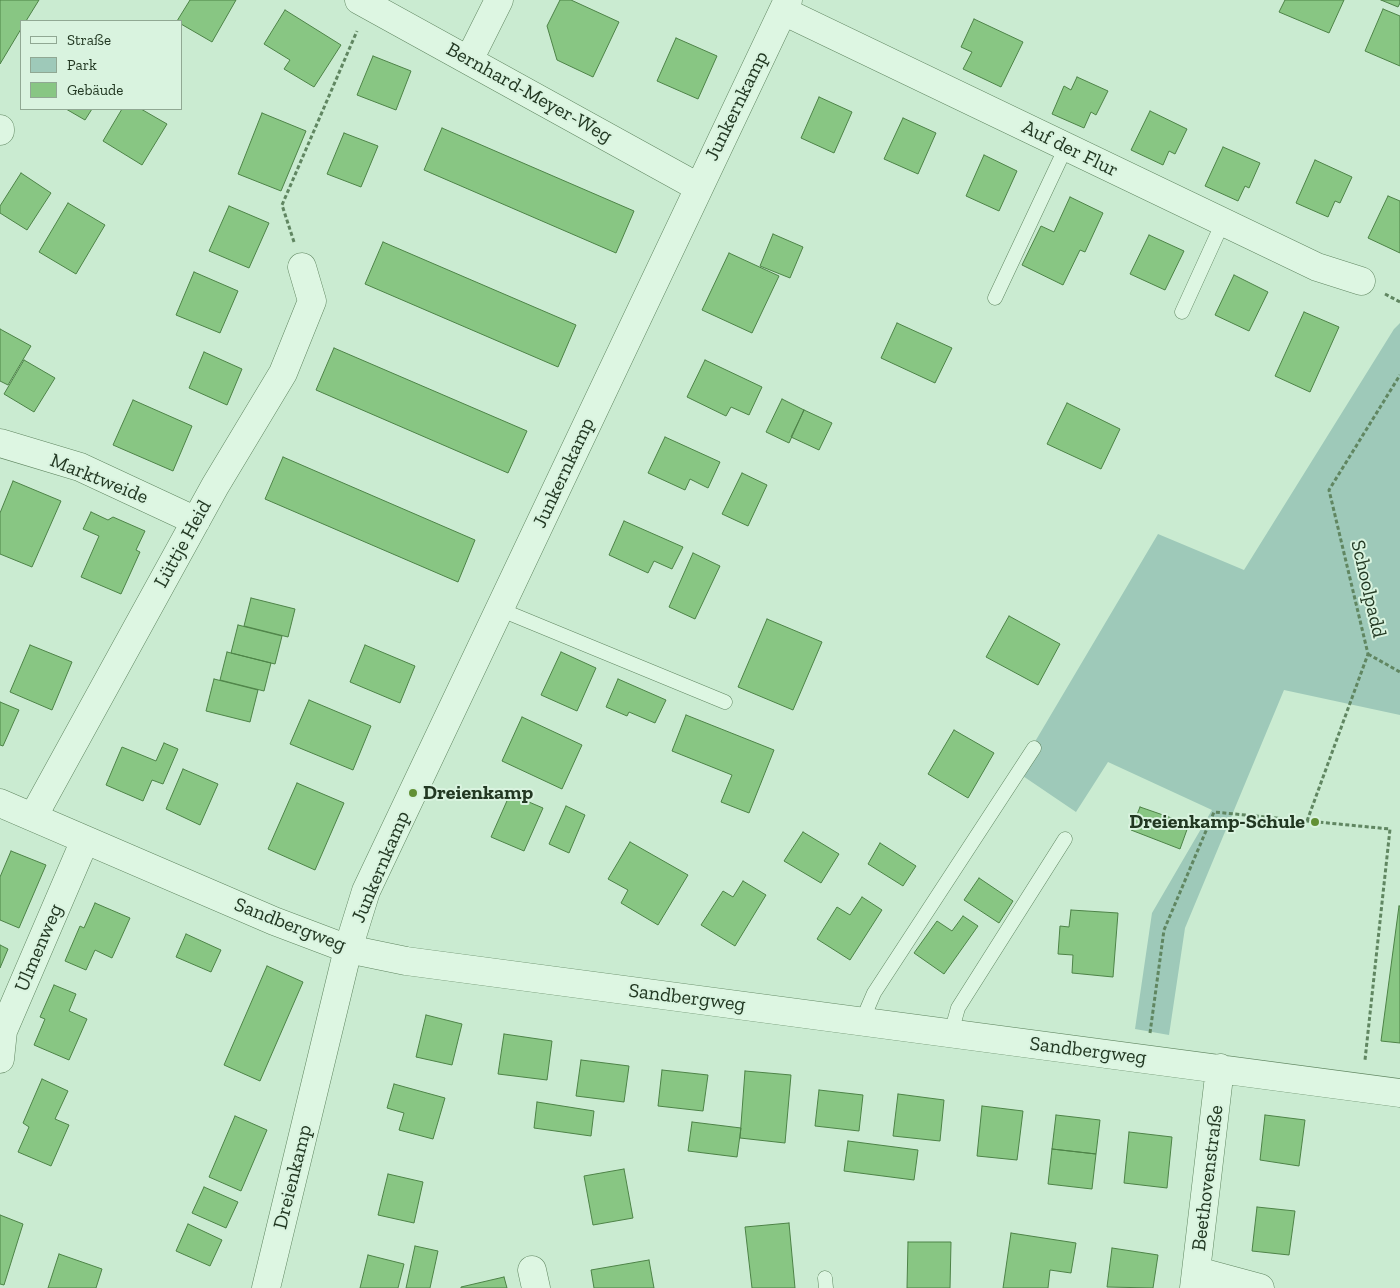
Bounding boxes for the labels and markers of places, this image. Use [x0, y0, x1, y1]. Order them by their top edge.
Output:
place label: Dreienkamp [423, 781, 533, 805]
marker: Dreienkamp [407, 787, 419, 799]
place label: Dreienkamp-Schule [1129, 810, 1305, 834]
marker: Dreienkamp-Schule [1309, 816, 1321, 828]

